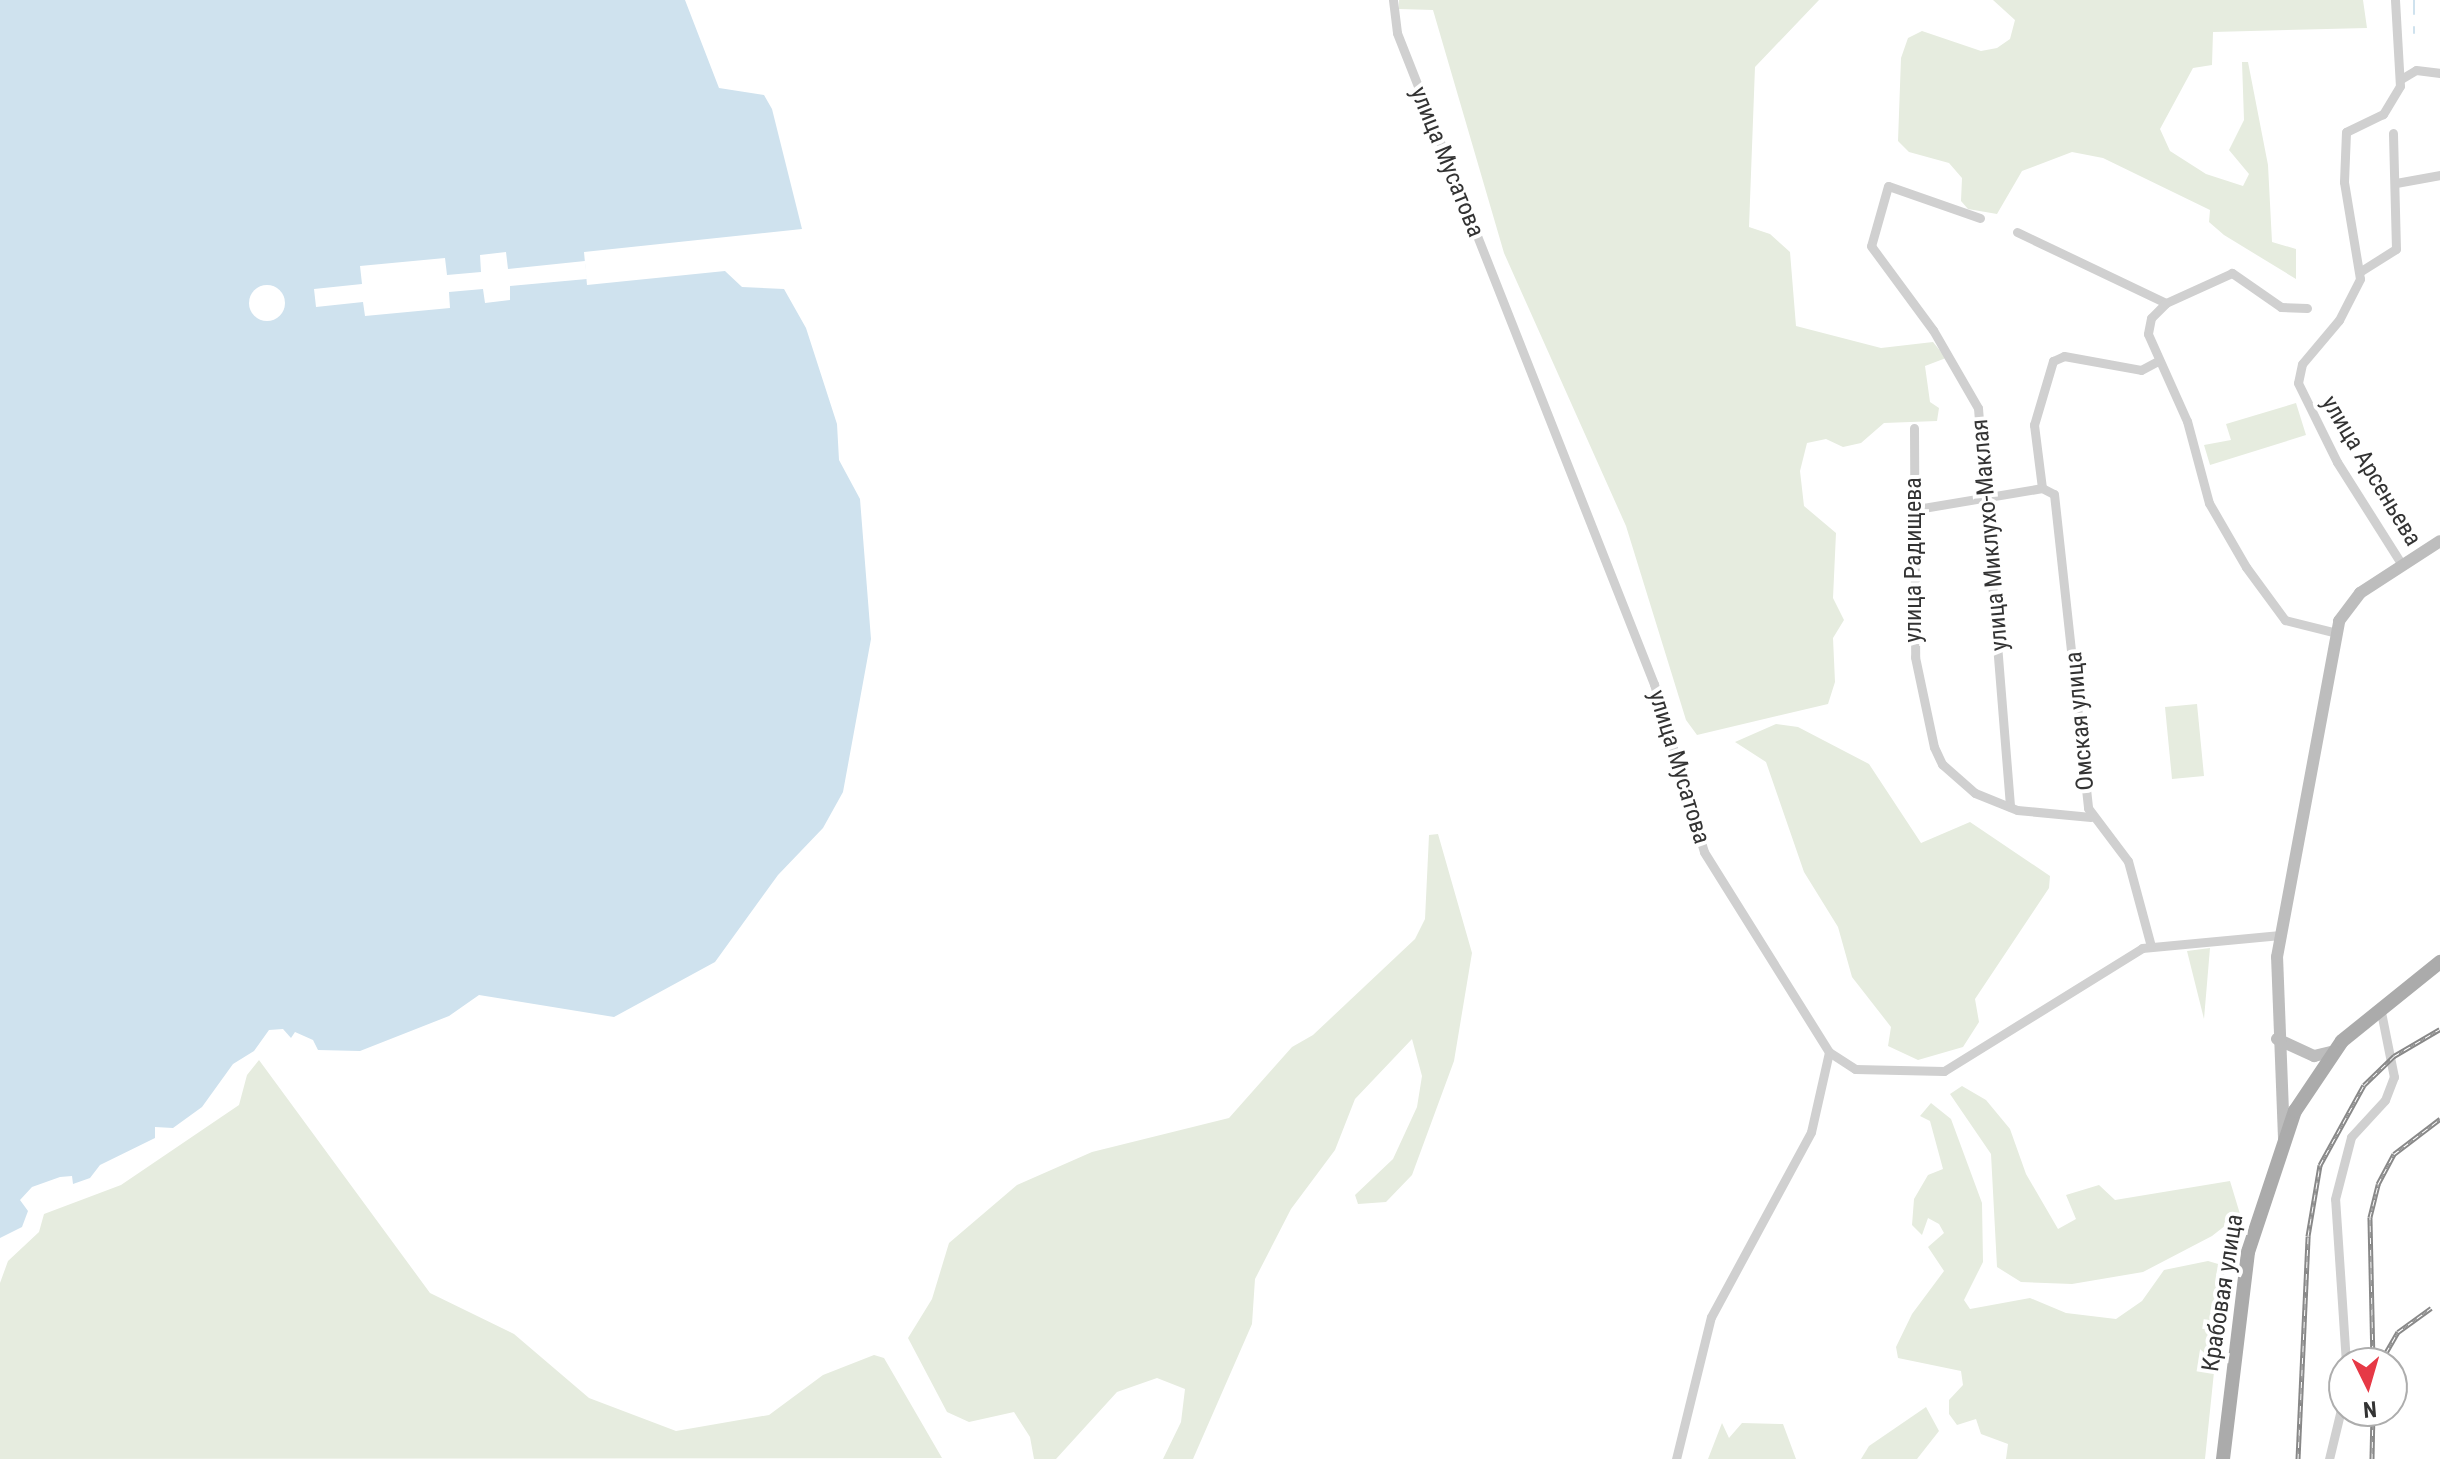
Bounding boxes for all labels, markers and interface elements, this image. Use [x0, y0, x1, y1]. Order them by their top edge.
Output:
street label: улица Мусатова [1404, 83, 1490, 241]
street label: улица Арсеньева [2315, 391, 2427, 551]
street label: улица Миклухо-Маклая [1966, 418, 2014, 652]
street label: улица Радищева [1900, 477, 1928, 643]
street label: Омская улица [2060, 650, 2100, 792]
street label: улица Мусатова [1642, 687, 1716, 847]
street label: Крабовая улица [2196, 1212, 2250, 1374]
north arrow [2328, 1347, 2408, 1427]
text: N [2362, 1396, 2378, 1422]

